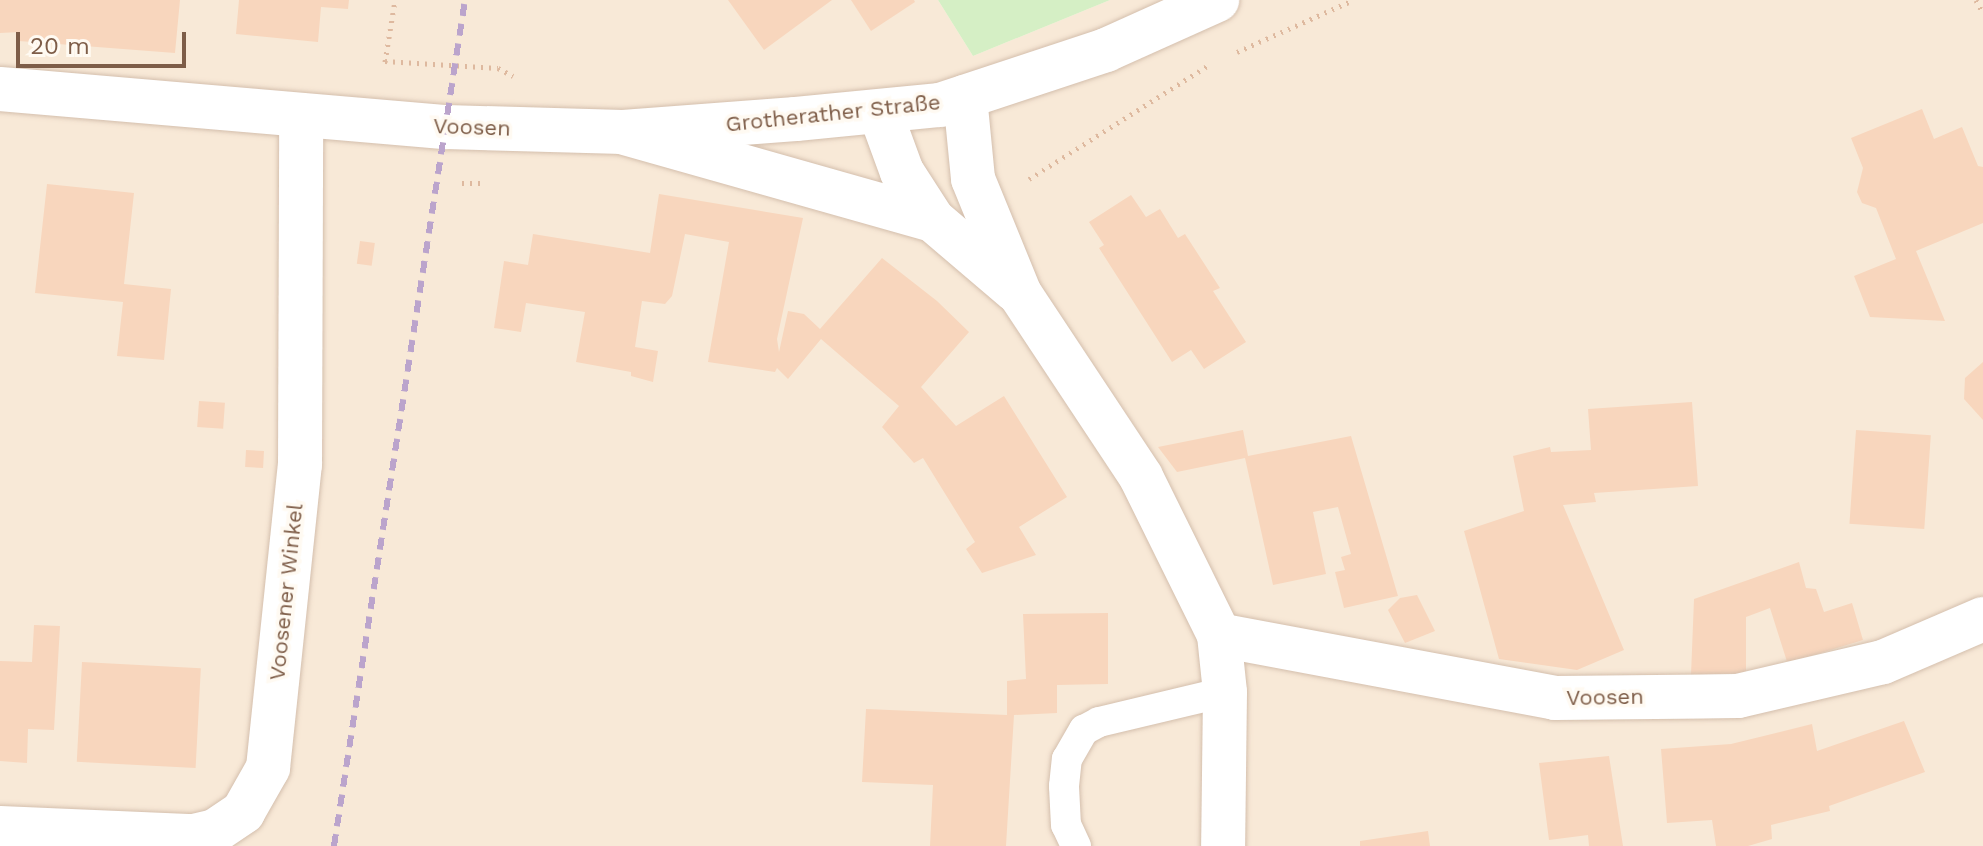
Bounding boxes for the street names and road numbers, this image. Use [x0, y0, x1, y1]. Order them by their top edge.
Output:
street label: Grotherather Straße [724, 89, 942, 137]
street label: Voosen [433, 112, 511, 142]
street label: Voosener Winkel [264, 502, 308, 682]
street label: Voosen [1566, 683, 1644, 711]

